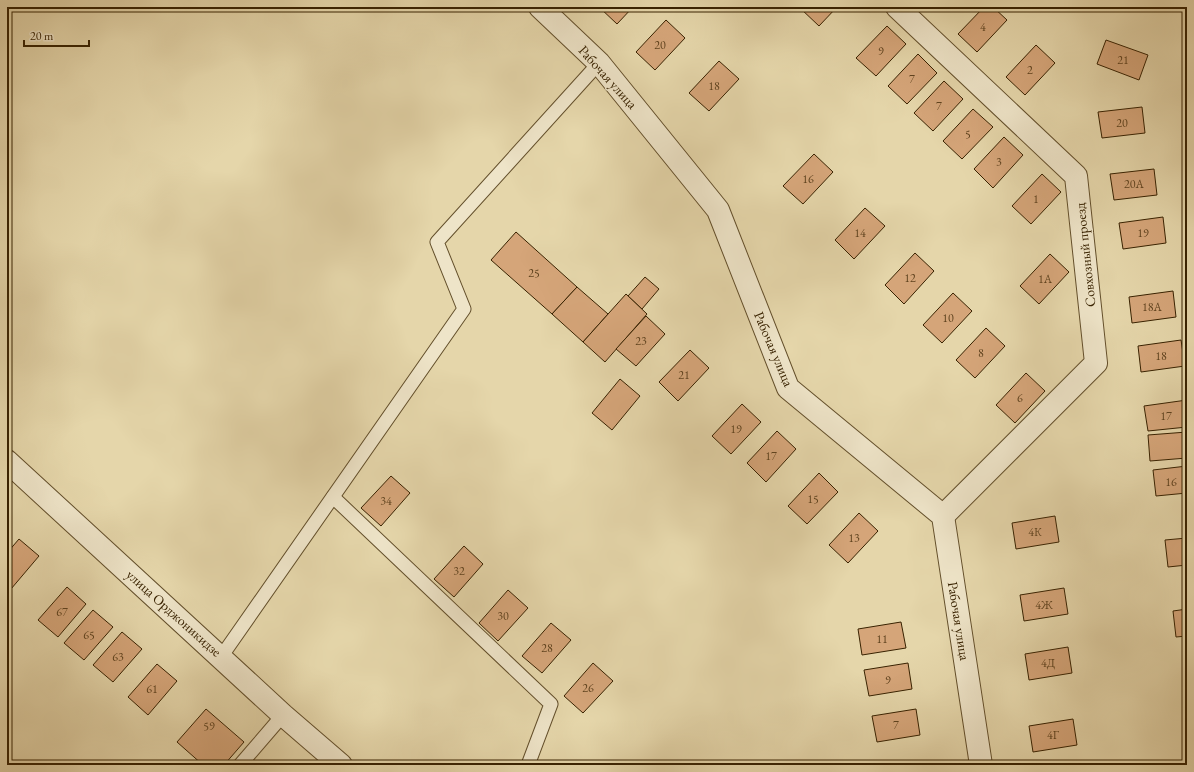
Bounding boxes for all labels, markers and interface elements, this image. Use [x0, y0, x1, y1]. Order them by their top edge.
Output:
house number: 4 [980, 19, 986, 35]
scale bar [24, 22, 89, 48]
text: 20 m [30, 28, 54, 44]
house number: 20 [654, 37, 666, 53]
street label: Рабочая улица [575, 41, 642, 113]
house number: 9 [878, 43, 884, 59]
house number: 21 [1117, 52, 1129, 68]
house number: 2 [1027, 62, 1033, 78]
house number: 7 [909, 71, 915, 87]
house number: 18 [708, 78, 720, 94]
house number: 7 [936, 98, 942, 114]
house number: 20 [1116, 115, 1128, 131]
house number: 5 [965, 126, 971, 142]
house number: 3 [996, 154, 1002, 170]
house number: 16 [802, 171, 814, 187]
house number: 20А [1124, 176, 1145, 192]
house number: 1 [1033, 191, 1039, 207]
street label: Совхозный проезд [1071, 201, 1099, 308]
house number: 14 [854, 225, 866, 241]
house number: 19 [1137, 225, 1149, 241]
house number: 25 [528, 265, 540, 281]
house number: 12 [904, 270, 916, 286]
house number: 1А [1038, 271, 1053, 287]
house number: 18А [1142, 299, 1163, 315]
street label: Рабочая улица [750, 309, 798, 390]
house number: 10 [942, 310, 954, 326]
house number: 23 [635, 333, 647, 349]
house number: 8 [978, 345, 984, 361]
house number: 18 [1155, 348, 1167, 364]
house number: 21 [678, 367, 690, 383]
house number: 6 [1017, 390, 1023, 406]
house number: 17 [1160, 408, 1172, 424]
house number: 19 [730, 421, 742, 437]
house number: 17 [765, 448, 777, 464]
house number: 16 [1165, 474, 1177, 490]
house number: 15 [807, 491, 819, 507]
house number: 34 [380, 493, 392, 509]
house number: 4К [1028, 524, 1042, 540]
house number: 13 [848, 530, 860, 546]
house number: 32 [453, 563, 465, 579]
street label: улица Орджоникидзе [123, 566, 226, 661]
street label: Рабочая улица [944, 580, 974, 662]
house number: 4Ж [1035, 597, 1053, 613]
house number: 67 [56, 604, 68, 620]
house number: 30 [497, 608, 509, 624]
house number: 65 [83, 627, 95, 643]
house number: 11 [876, 631, 888, 647]
house number: 28 [541, 640, 553, 656]
house number: 63 [112, 649, 124, 665]
house number: 4Д [1041, 655, 1055, 671]
house number: 9 [885, 672, 891, 688]
house number: 26 [582, 680, 594, 696]
house number: 61 [146, 681, 158, 697]
house number: 7 [893, 717, 899, 733]
house number: 59 [203, 718, 215, 734]
house number: 4Г [1047, 727, 1060, 743]

